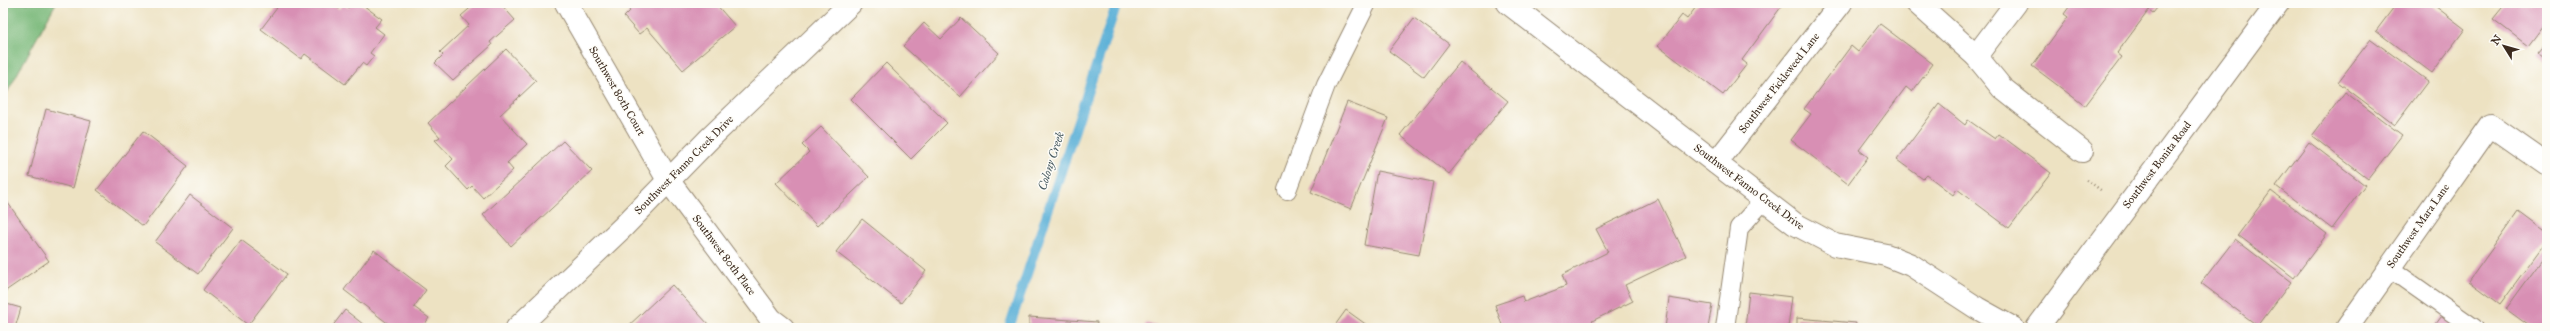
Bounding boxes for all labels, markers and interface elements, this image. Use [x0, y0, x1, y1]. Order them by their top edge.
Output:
north arrow [2484, 26, 2524, 66]
street label: Southwest Pickleweed Lane [1736, 30, 1822, 136]
text: N [2488, 32, 2505, 48]
street label: Southwest 80th Court [586, 44, 648, 138]
street label: Southwest Fanno Creek Drive [632, 112, 737, 217]
street label: Southwest Bonita Road [2120, 118, 2194, 211]
water label: Colony Creek [1035, 129, 1067, 192]
street label: Southwest Fanno Creek Drive [1691, 141, 1807, 233]
street label: Southwest Mara Lane [2384, 181, 2452, 271]
street label: Southwest 80th Place [689, 212, 759, 298]

